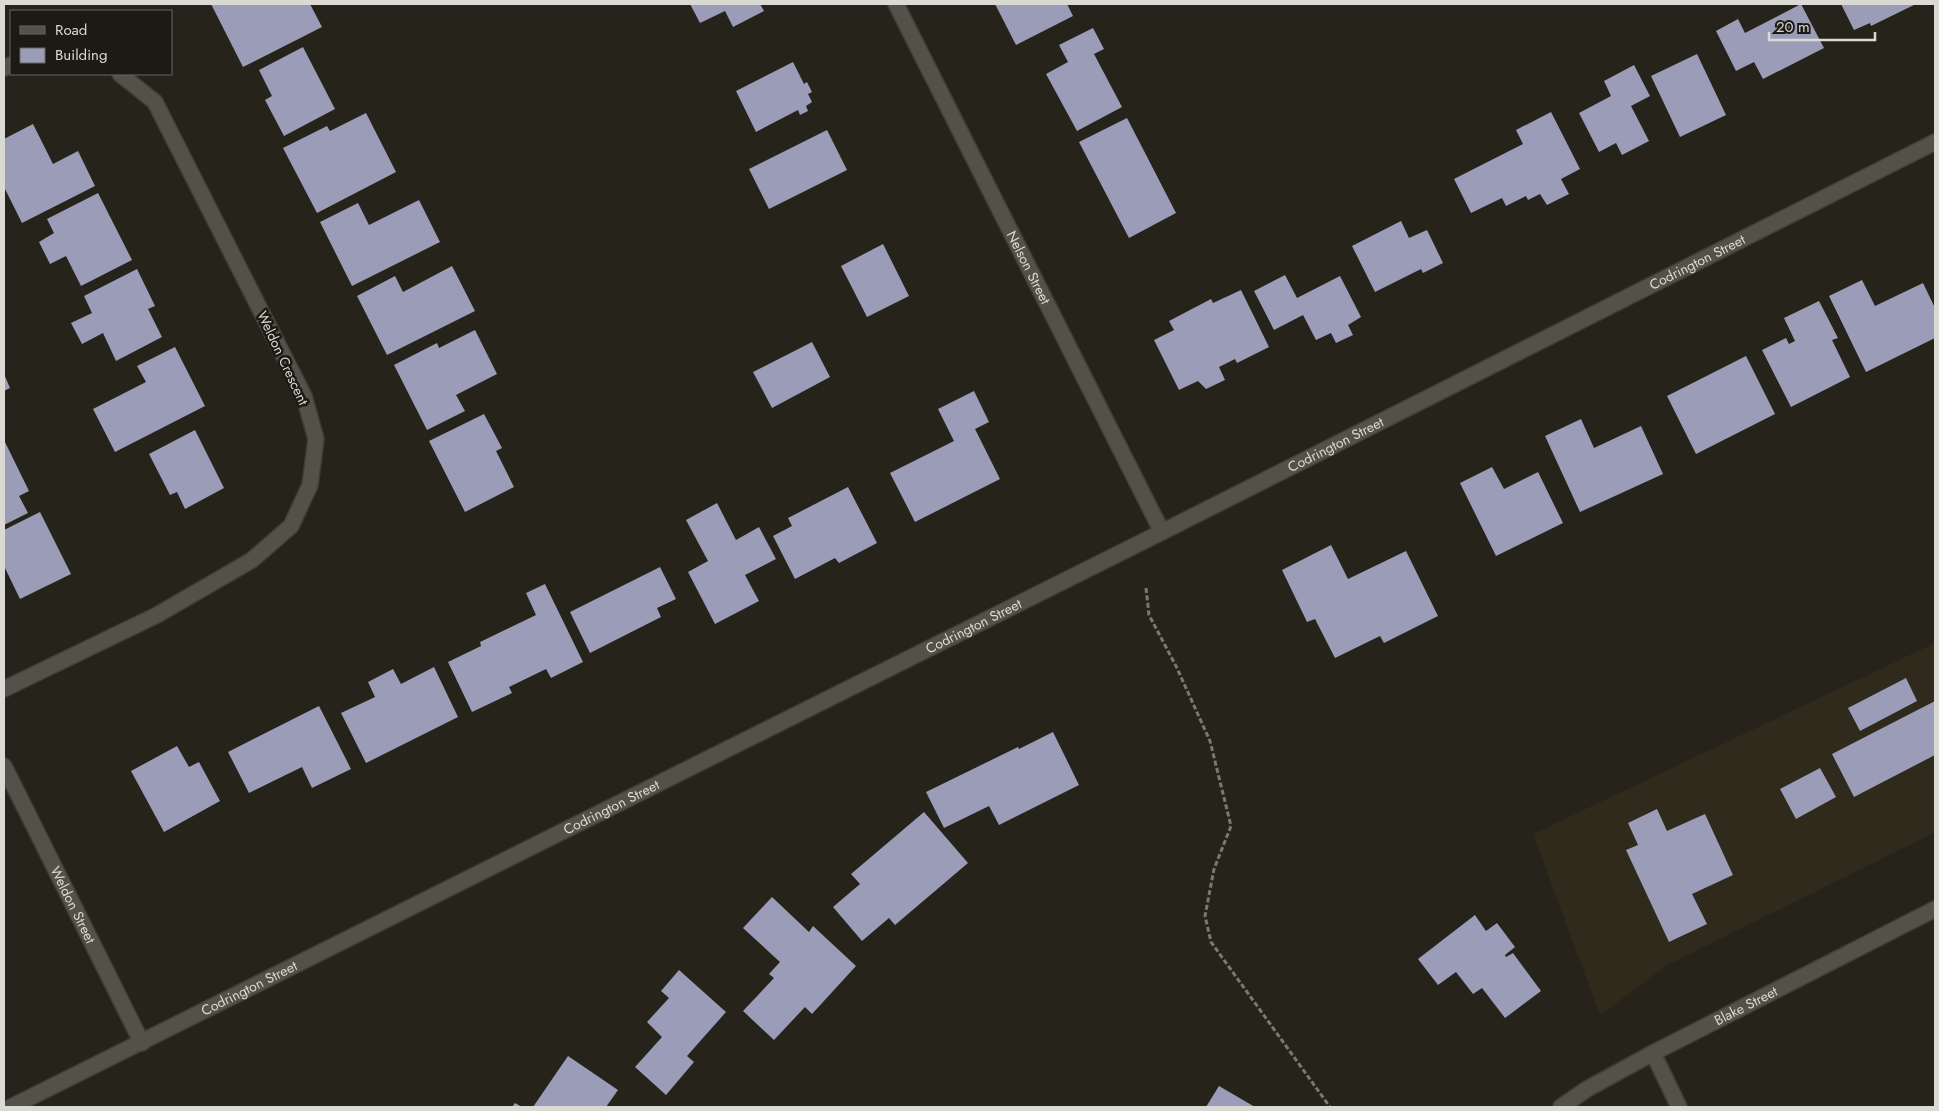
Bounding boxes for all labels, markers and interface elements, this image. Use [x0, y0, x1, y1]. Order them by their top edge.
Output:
legend [10, 10, 172, 75]
scale bar [1769, 10, 1875, 42]
text: 20 m [1776, 16, 1810, 38]
text: Road [55, 19, 87, 41]
text: Building [55, 44, 107, 66]
street label: Nelson Street [1002, 227, 1056, 308]
street label: Codrington Street [1646, 229, 1749, 295]
street label: Weldon Crescent [252, 308, 314, 409]
street label: Codrington Street [1284, 412, 1388, 477]
street label: Codrington Street [922, 593, 1026, 659]
street label: Codrington Street [560, 774, 663, 840]
street label: Weldon Street [45, 863, 101, 947]
street label: Codrington Street [197, 955, 301, 1021]
street label: Blake Street [1711, 981, 1781, 1030]

